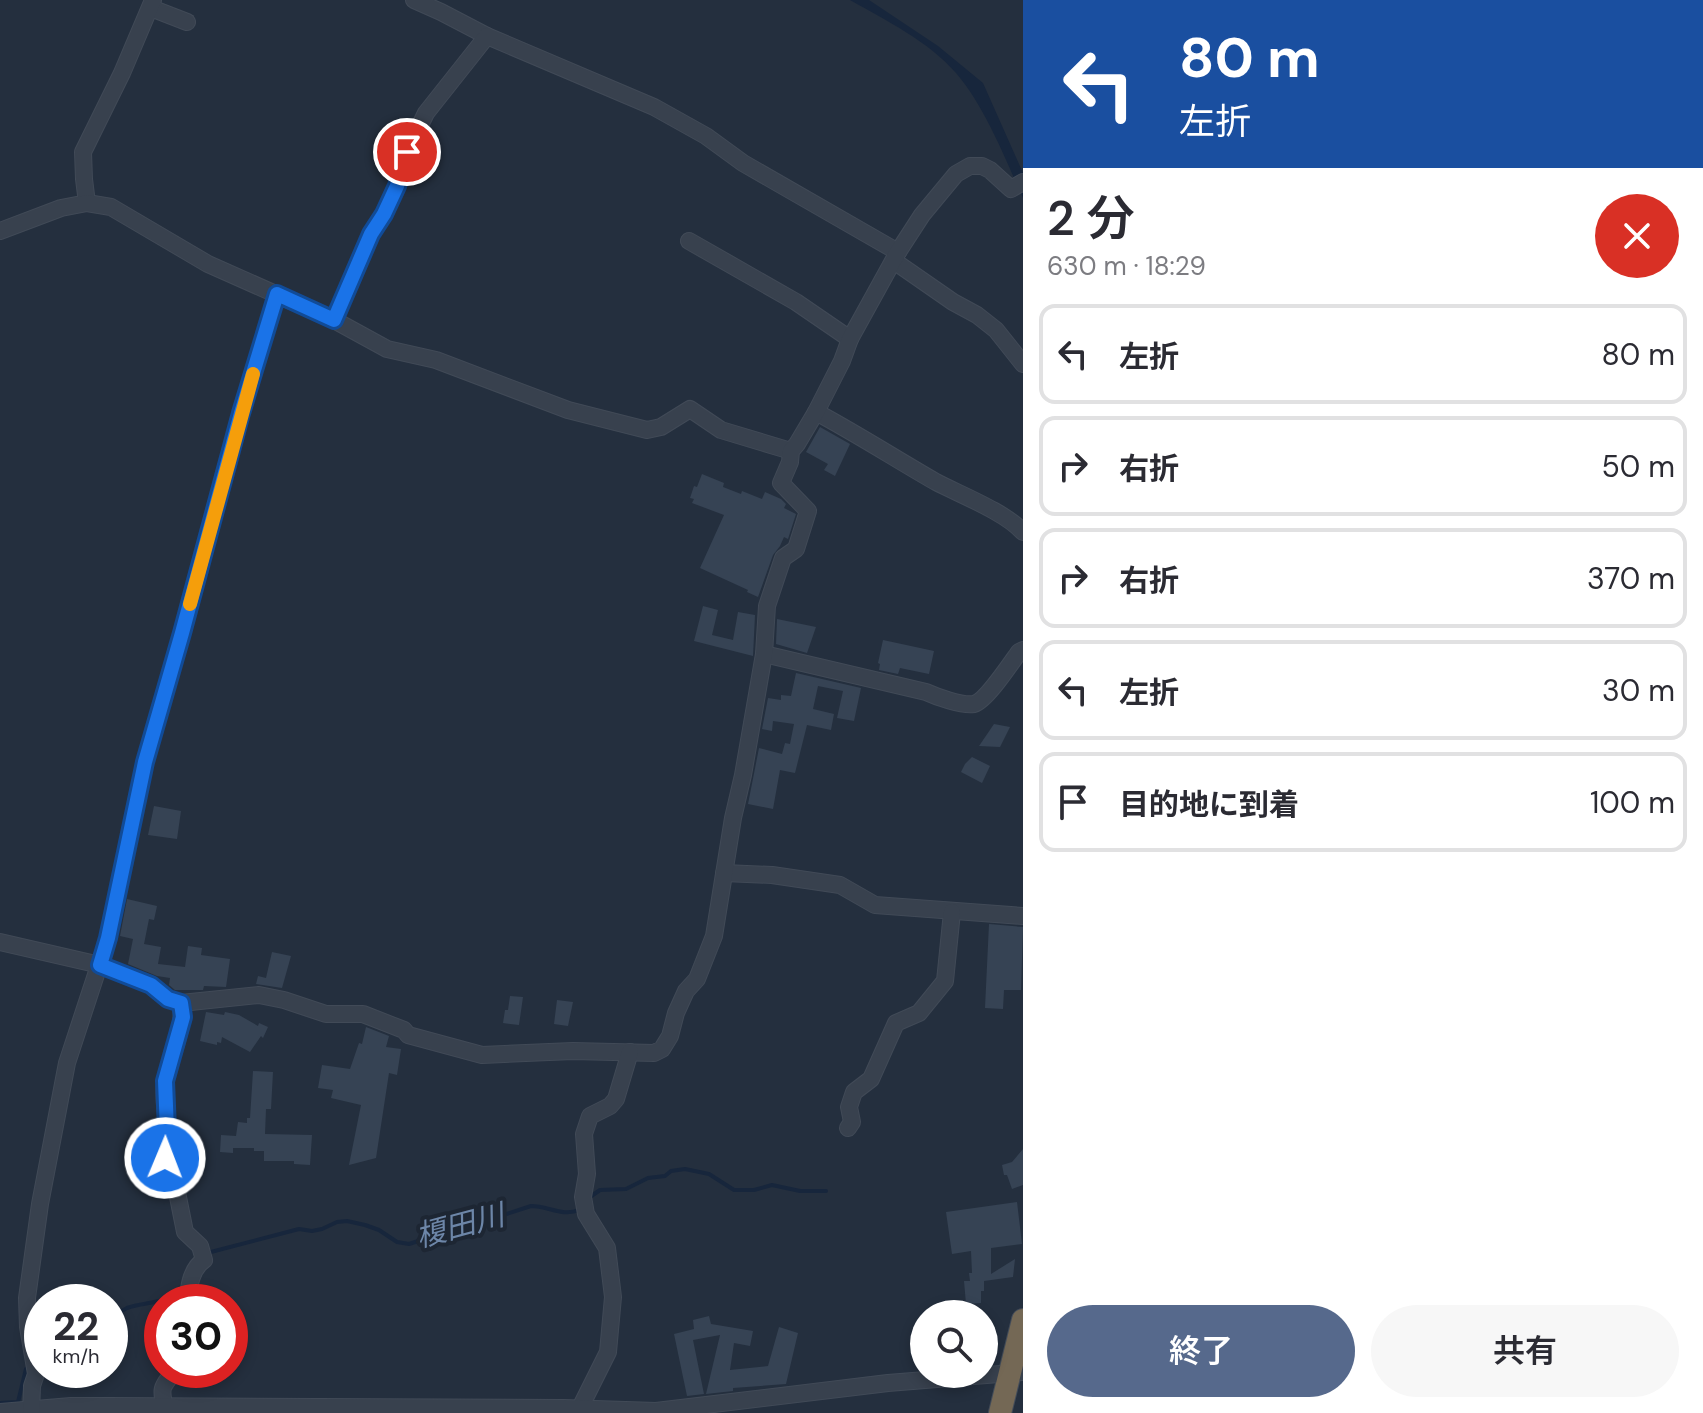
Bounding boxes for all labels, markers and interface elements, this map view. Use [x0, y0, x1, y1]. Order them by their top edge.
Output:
text: 80 m [1179, 21, 1320, 94]
icon: left [1047, 32, 1151, 136]
text: 左折 [1179, 98, 1251, 145]
pin [373, 118, 441, 186]
icon: arrive [385, 130, 429, 174]
text: 2 分 [1047, 187, 1134, 250]
button: close [1595, 194, 1679, 278]
text: 630 m · 18:29 [1047, 249, 1206, 283]
icon: left [1051, 332, 1095, 376]
text: 80 m [1602, 335, 1675, 374]
text: 左折 [1119, 337, 1179, 376]
icon: right [1051, 444, 1095, 488]
text: 50 m [1601, 447, 1675, 486]
text: 右折 [1119, 449, 1179, 488]
icon: right [1051, 556, 1095, 600]
text: 370 m [1587, 559, 1675, 598]
text: 右折 [1119, 561, 1179, 600]
icon: left [1051, 668, 1095, 712]
text: 30 m [1602, 671, 1675, 710]
text: 左折 [1119, 673, 1179, 712]
icon: arrive [1051, 780, 1095, 824]
text: 100 m [1590, 783, 1675, 822]
text: 目的地に到着 [1119, 785, 1299, 824]
position arrow [123, 1116, 207, 1200]
water label: 榎田川 [411, 1194, 511, 1256]
speed limit sign: 30 [144, 1284, 248, 1388]
text: 22 [53, 1300, 99, 1352]
map controls [910, 1300, 998, 1388]
button: search [910, 1300, 998, 1388]
button: 終了 [1047, 1305, 1355, 1397]
button: 共有 [1371, 1305, 1679, 1397]
text: km/h [52, 1343, 100, 1369]

